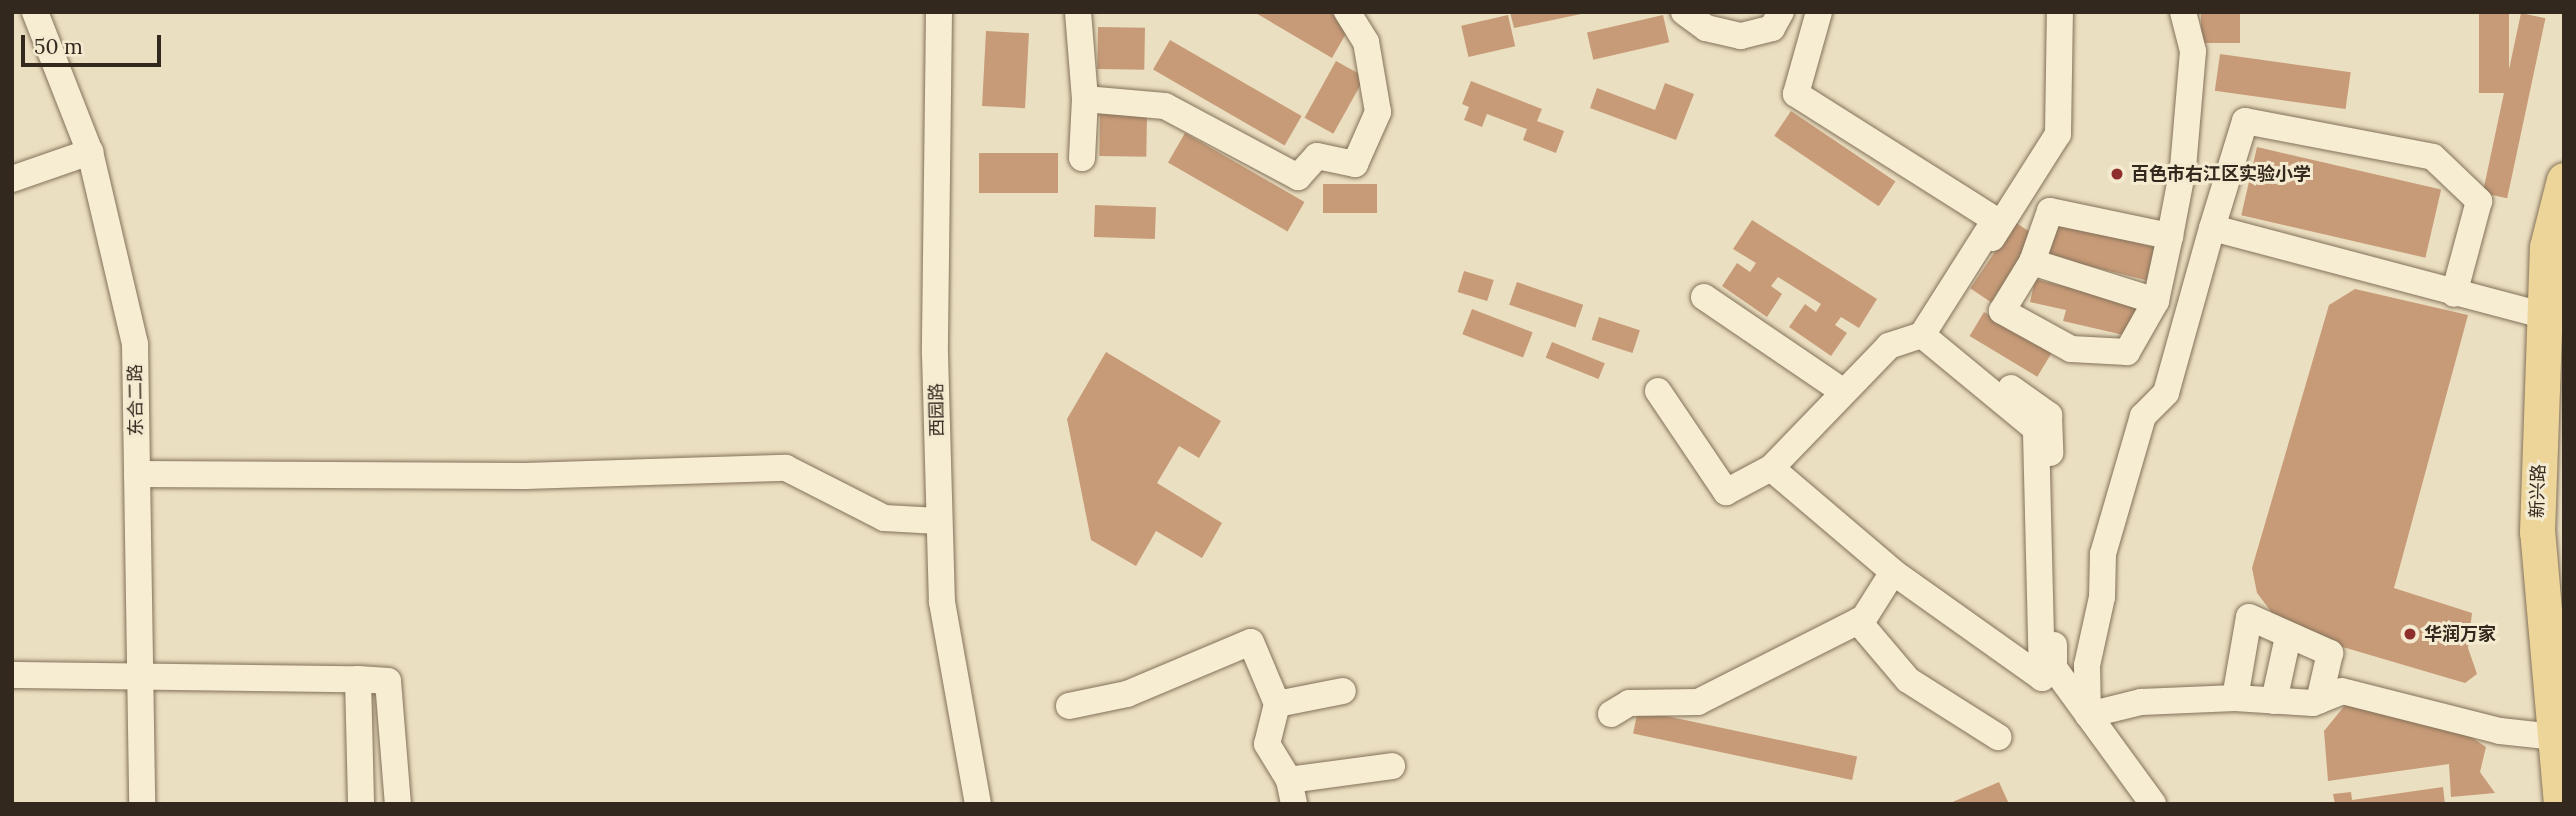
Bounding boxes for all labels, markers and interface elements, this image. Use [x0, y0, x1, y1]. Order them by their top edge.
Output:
scale bar [24, 21, 164, 65]
text: 50 m [34, 33, 83, 60]
place label: 百色市右江区实验小学 [2131, 163, 2311, 185]
marker: 百色市右江区实验小学 [2109, 166, 2125, 182]
street label: 东合二路 [125, 364, 147, 436]
street label: 西园路 [926, 383, 948, 437]
street label: 新兴路 [2526, 464, 2550, 518]
place label: 华润万家 [2424, 623, 2496, 645]
marker: 华润万家 [2402, 626, 2418, 642]

